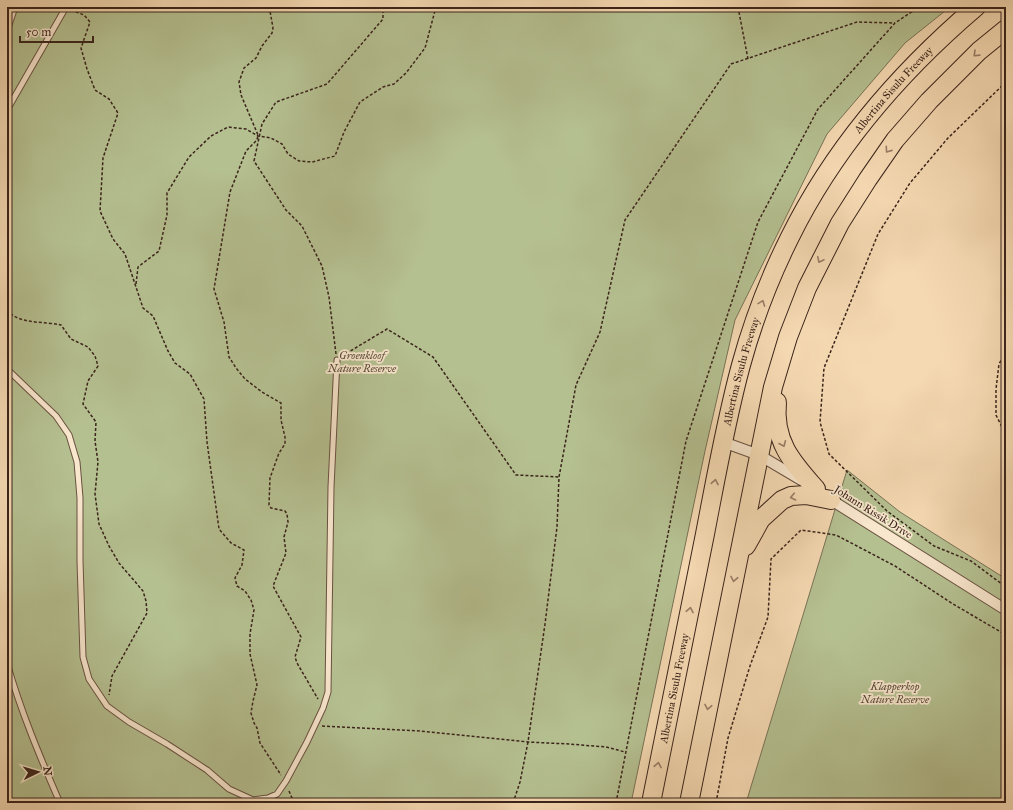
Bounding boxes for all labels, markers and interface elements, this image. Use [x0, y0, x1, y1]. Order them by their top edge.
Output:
scale bar [20, 18, 93, 44]
text: 50 m [26, 25, 51, 39]
street label: Albertina Sisulu Freeway [850, 43, 936, 136]
one-way arrow [973, 49, 981, 57]
one-way arrow [886, 145, 893, 152]
one-way arrow [818, 256, 825, 264]
one-way arrow [757, 299, 765, 306]
street label: Albertina Sisulu Freeway [720, 315, 762, 428]
park label: Groenkloof Nature Reserve [327, 349, 397, 375]
one-way arrow [778, 440, 786, 447]
one-way arrow [711, 479, 719, 486]
street label: Johann Rissik Drive [830, 482, 915, 542]
one-way arrow [789, 492, 796, 500]
one-way arrow [730, 576, 738, 583]
one-way arrow [685, 607, 693, 613]
street label: Albertina Sisulu Freeway [656, 631, 692, 745]
park label: Klapperkop Nature Reserve [860, 680, 930, 706]
one-way arrow [705, 704, 713, 710]
north arrow [18, 752, 58, 792]
one-way arrow [654, 762, 662, 768]
text: N [41, 766, 54, 777]

